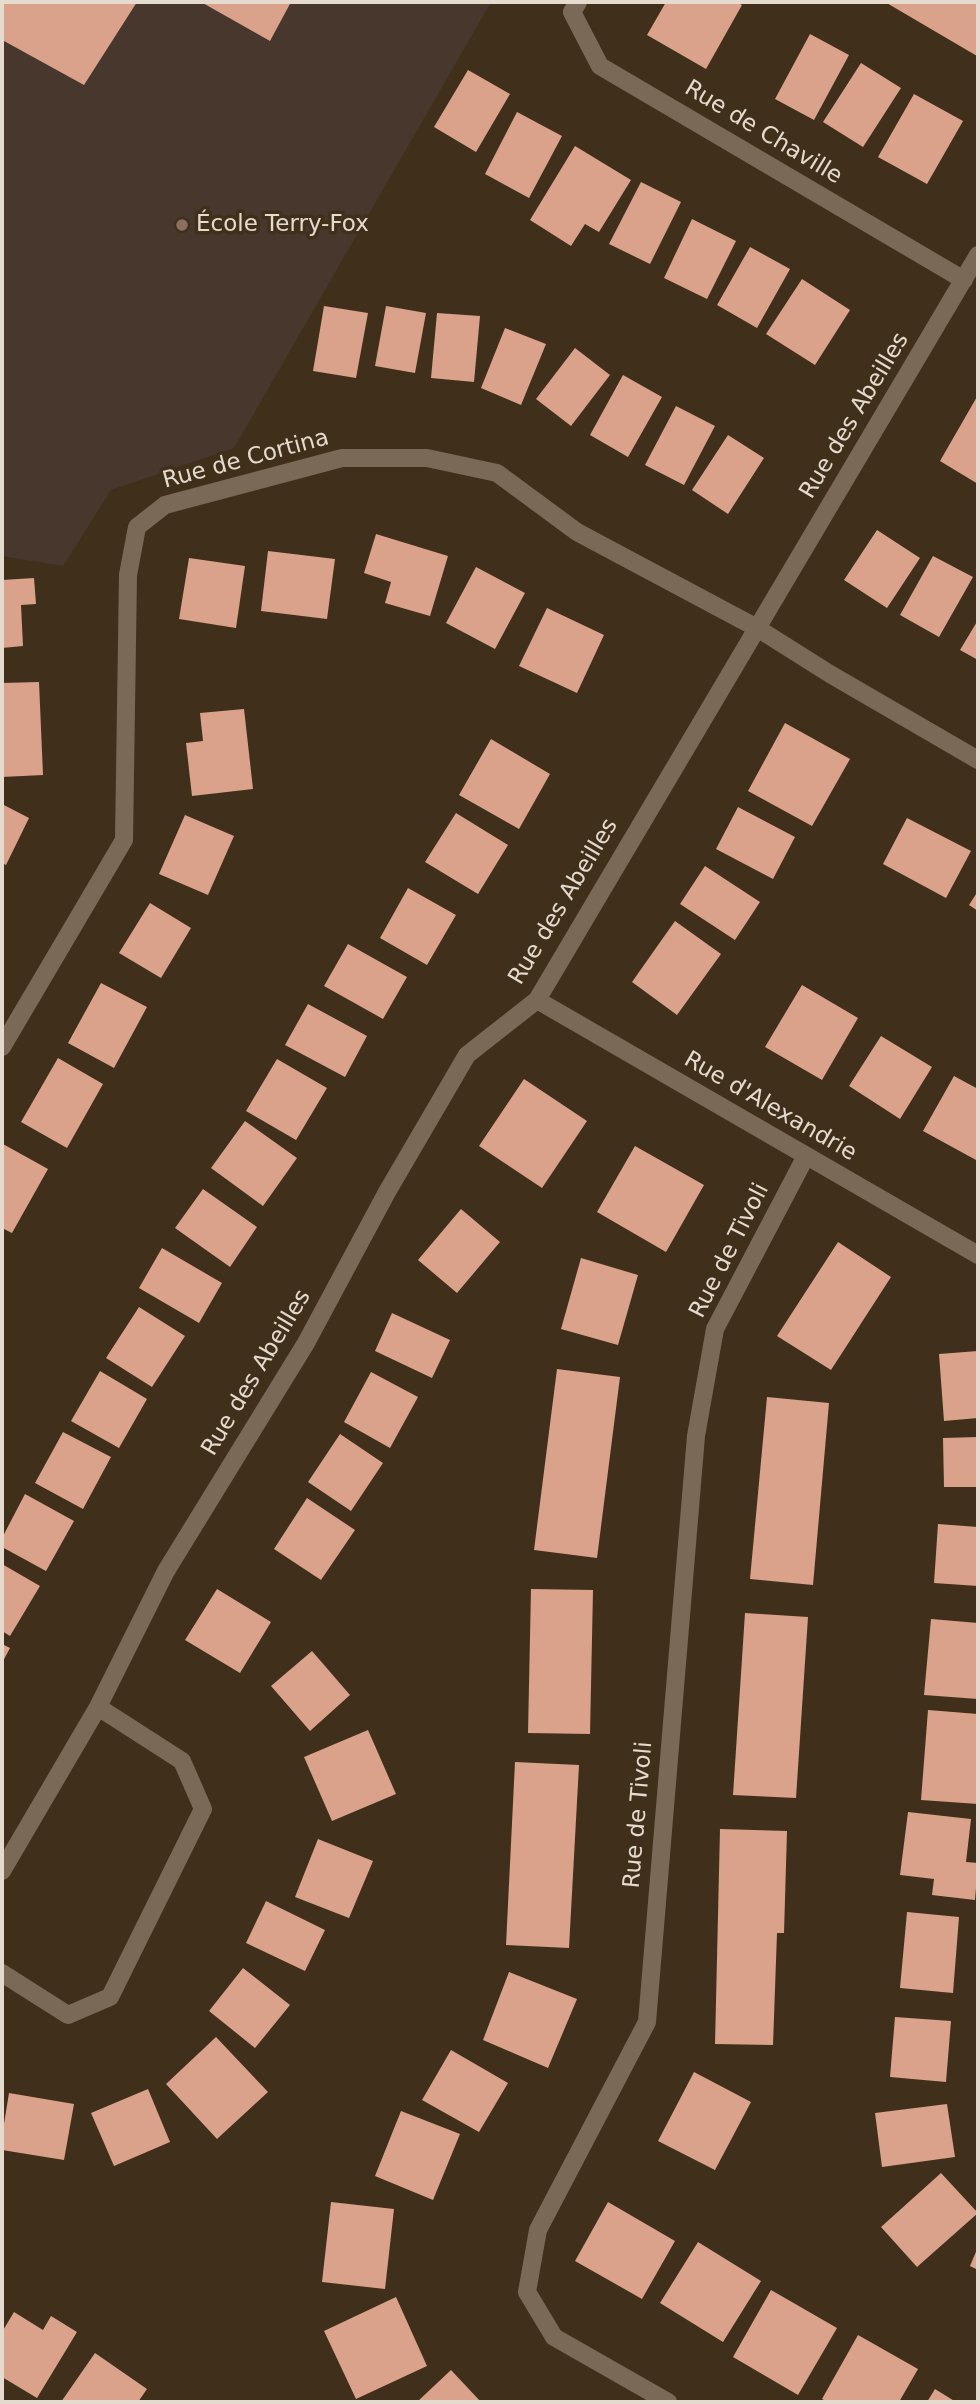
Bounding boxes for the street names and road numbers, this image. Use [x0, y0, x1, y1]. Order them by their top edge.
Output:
street label: Rue de Chaville [679, 75, 847, 191]
street label: Rue des Abeilles [795, 328, 915, 504]
street label: Rue de Cortina [160, 425, 332, 495]
street label: Rue des Abeilles [504, 814, 624, 990]
street label: Rue d'Alexandrie [679, 1046, 861, 1168]
street label: Rue de Tivoli [684, 1179, 776, 1323]
street label: Rue des Abeilles [197, 1285, 317, 1461]
street label: Rue de Tivoli [619, 1740, 659, 1890]

